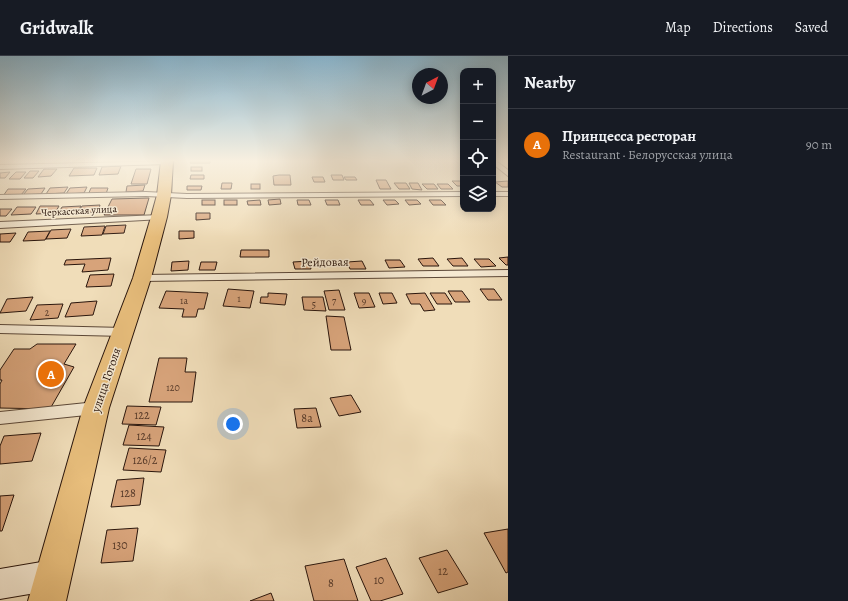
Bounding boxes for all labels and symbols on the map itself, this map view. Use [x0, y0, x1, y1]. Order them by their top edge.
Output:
north arrow [412, 68, 448, 104]
street label: Черкасская улица [41, 202, 118, 220]
street label: Рейдовая [301, 254, 349, 270]
house number: 1 [237, 292, 241, 305]
house number: 1а [180, 294, 188, 307]
house number: 7 [332, 294, 337, 307]
house number: 9 [362, 294, 367, 307]
house number: 5 [312, 298, 316, 311]
house number: 2 [45, 306, 50, 319]
street label: улица Гоголя [87, 346, 125, 415]
pin: A [38, 359, 64, 389]
house number: 120 [166, 381, 180, 394]
house number: 122 [134, 407, 150, 423]
house number: 8а [301, 410, 313, 426]
your location [223, 414, 243, 434]
house number: 124 [136, 428, 152, 444]
house number: 126/2 [133, 452, 158, 468]
house number: 128 [120, 485, 136, 501]
house number: 130 [112, 537, 128, 553]
house number: 12 [438, 563, 448, 579]
house number: 10 [374, 572, 384, 588]
house number: 8 [328, 575, 334, 591]

